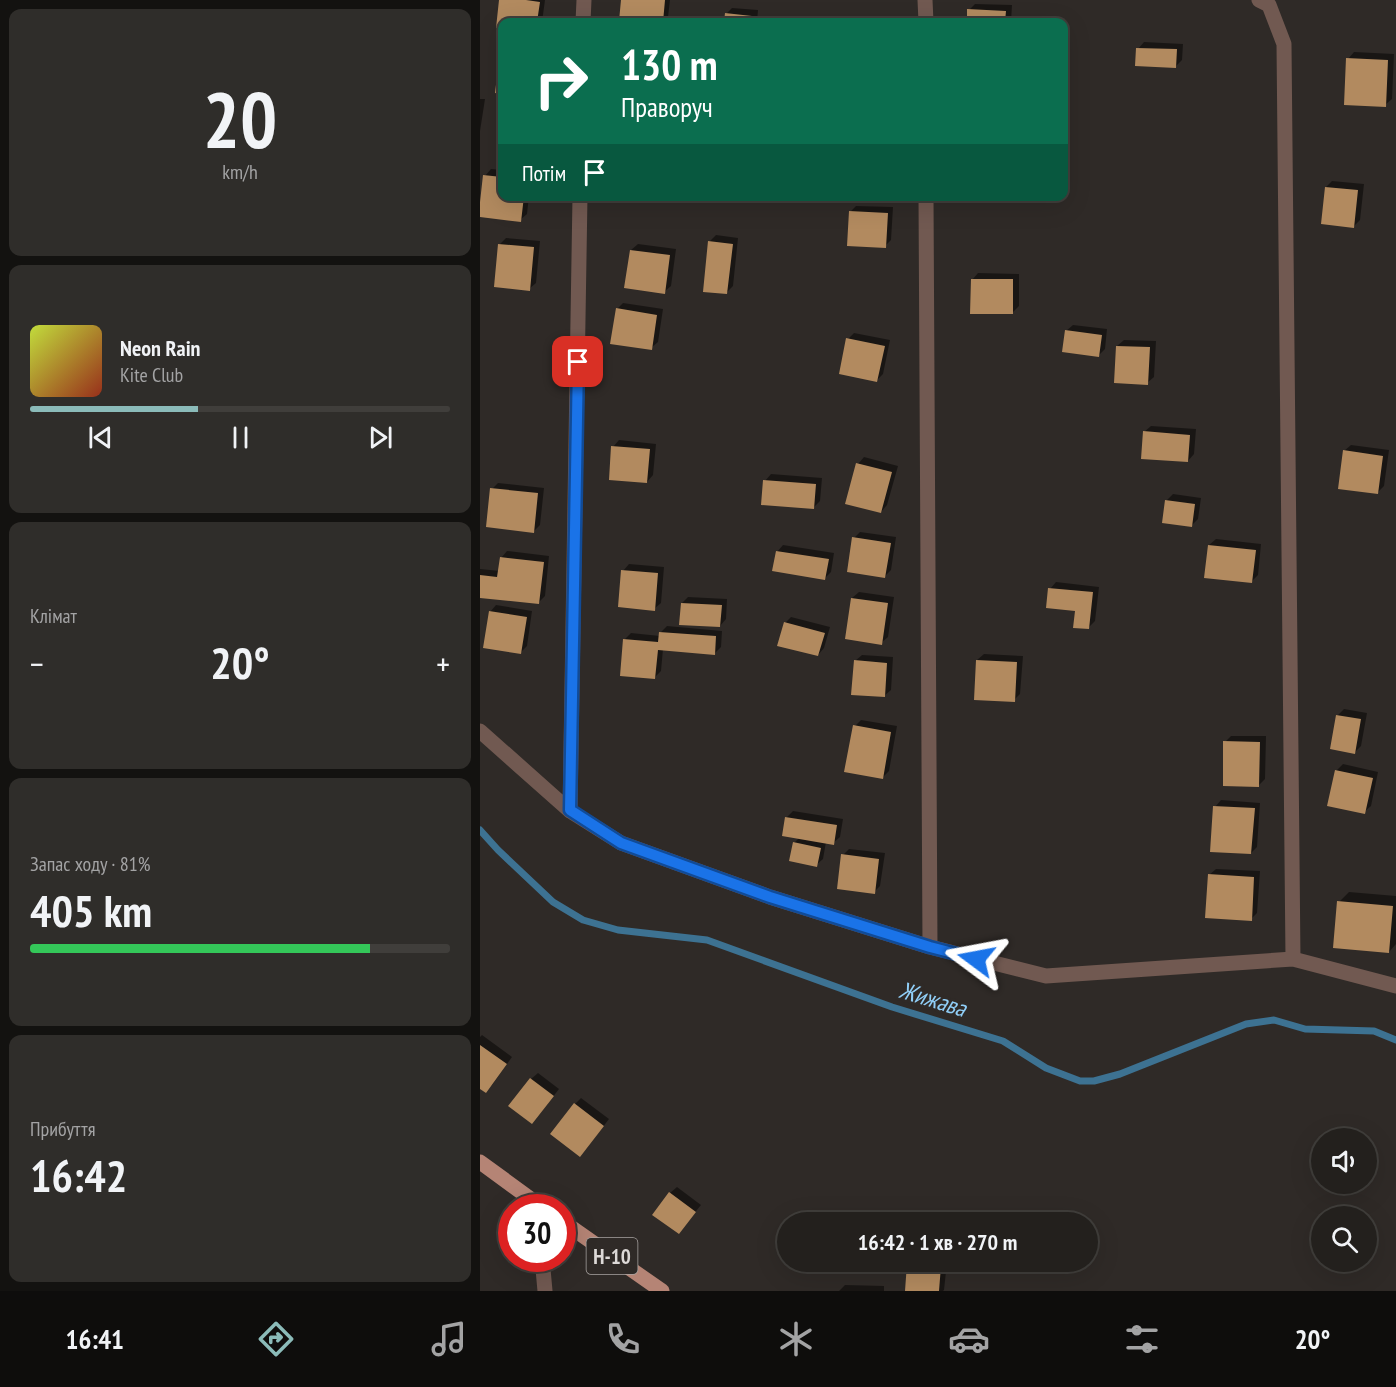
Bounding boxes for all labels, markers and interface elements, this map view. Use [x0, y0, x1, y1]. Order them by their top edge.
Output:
text: 130 m [621, 37, 718, 92]
icon: right [522, 42, 600, 120]
text: 20 [203, 69, 277, 170]
text: Праворуч [621, 90, 713, 124]
icon: arrive [578, 156, 611, 189]
text: km/h [222, 159, 258, 185]
text: Потім [522, 159, 566, 187]
text: Neon Rain [120, 334, 200, 362]
pin [552, 336, 603, 387]
icon: arrive [561, 345, 594, 378]
text: Kite Club [120, 362, 183, 388]
icon: previous [84, 421, 117, 454]
icon: pause [224, 421, 257, 454]
icon: next [364, 421, 397, 454]
text: Клімат [30, 603, 77, 629]
text: 20° [210, 633, 270, 691]
text: − [30, 642, 44, 685]
text: + [436, 642, 450, 685]
text: Запас ходу · 81% [30, 851, 150, 877]
text: 405 km [30, 881, 152, 939]
position arrow [944, 927, 1008, 991]
water label: Жижава [895, 974, 971, 1024]
text: Прибуття [30, 1116, 95, 1142]
map controls [1311, 1128, 1377, 1272]
button: sound [1311, 1128, 1377, 1194]
text: 16:42 [30, 1146, 127, 1204]
speed limit sign: 30 [498, 1194, 576, 1272]
button: search [1311, 1206, 1377, 1272]
text: 16:42 · 1 хв · 270 m [858, 1228, 1017, 1256]
road number: Н-10 [586, 1238, 638, 1274]
icon: directions [255, 1318, 297, 1360]
icon: music [428, 1318, 470, 1360]
icon: phone [602, 1318, 644, 1360]
icon: climate [775, 1318, 817, 1360]
icon: car [948, 1318, 990, 1360]
icon: filters [1121, 1318, 1163, 1360]
text: 16:41 [66, 1322, 124, 1356]
text: 20° [1295, 1322, 1330, 1356]

